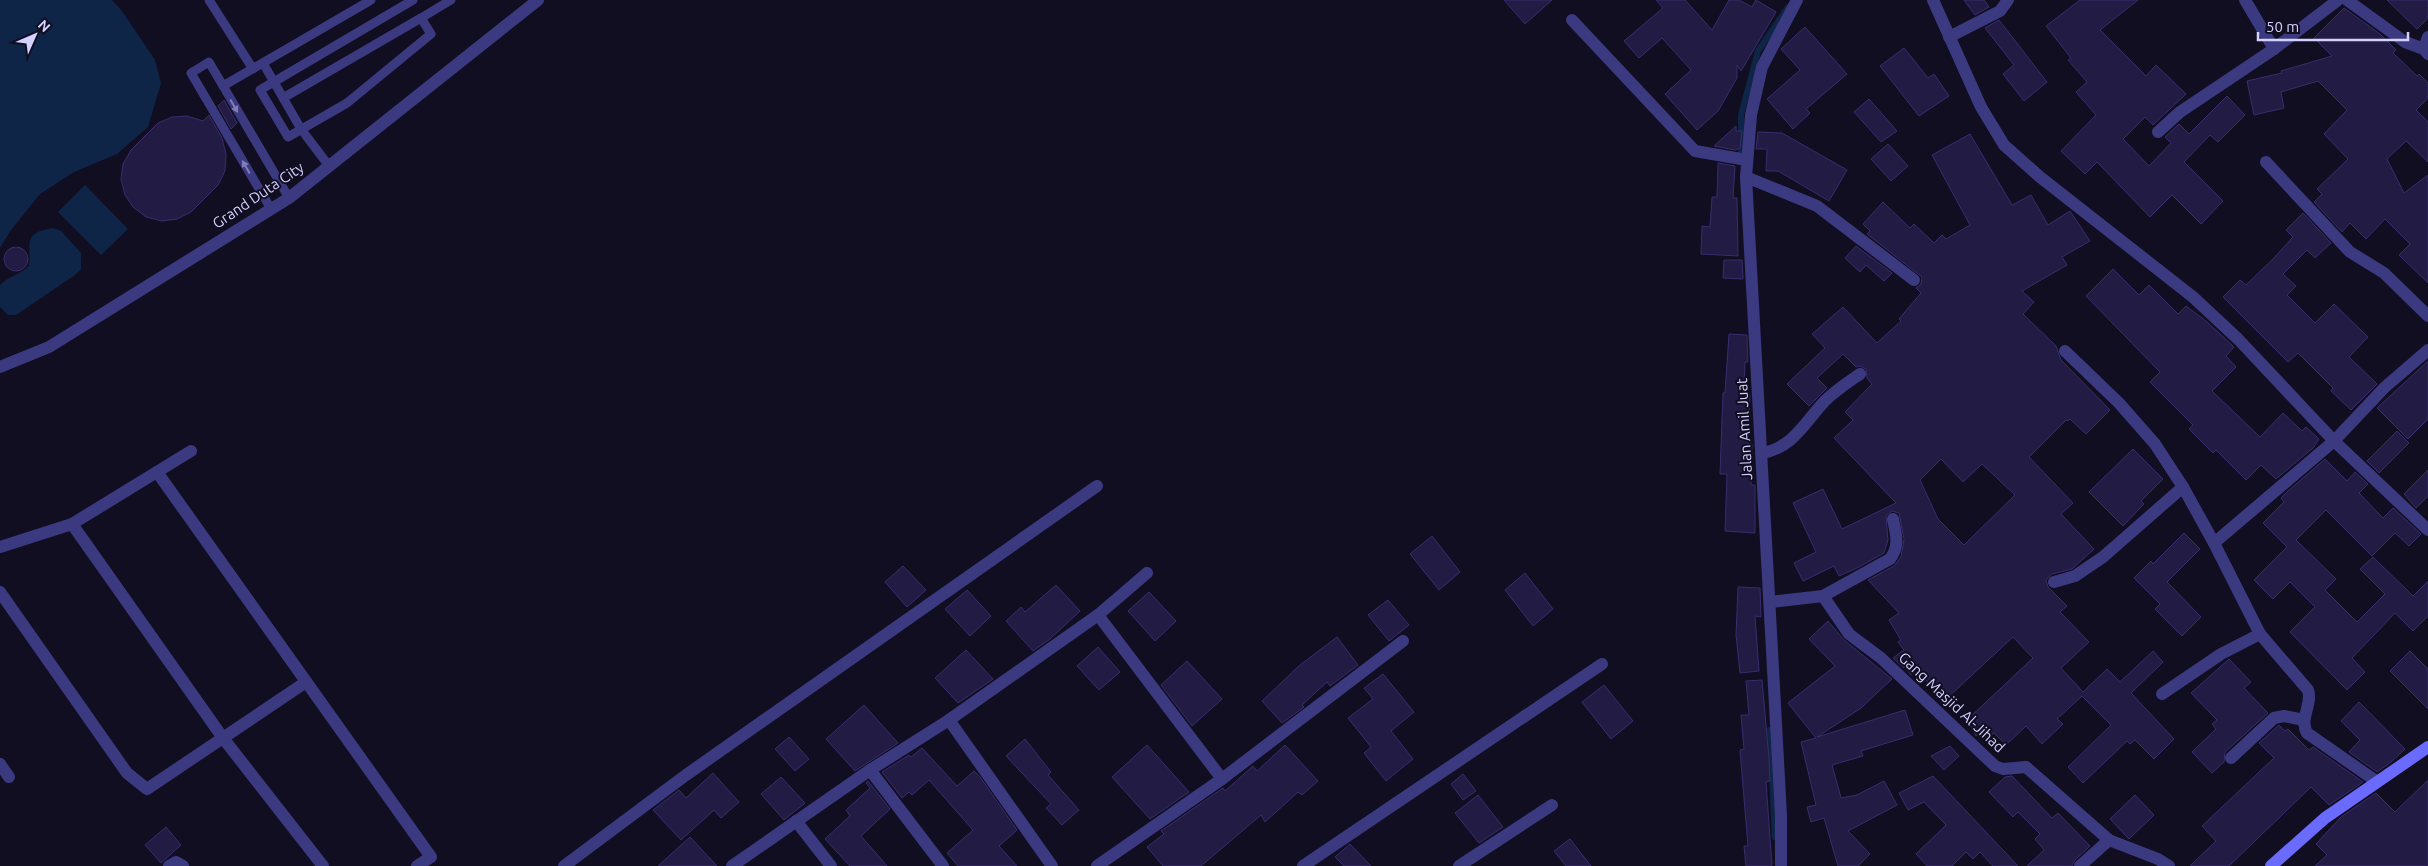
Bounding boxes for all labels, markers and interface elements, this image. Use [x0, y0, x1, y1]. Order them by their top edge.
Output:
north arrow [10, 10, 60, 60]
scale bar [2258, 10, 2408, 42]
text: N [35, 16, 54, 35]
text: 50 m [2266, 18, 2299, 35]
one-way arrow [230, 99, 239, 112]
street label: Grand Duta City [209, 158, 307, 232]
one-way arrow [242, 160, 251, 173]
street label: Jalan Amil Juat [1733, 378, 1755, 480]
street label: Gang Masjid Al-Jihad [1895, 648, 2009, 756]

